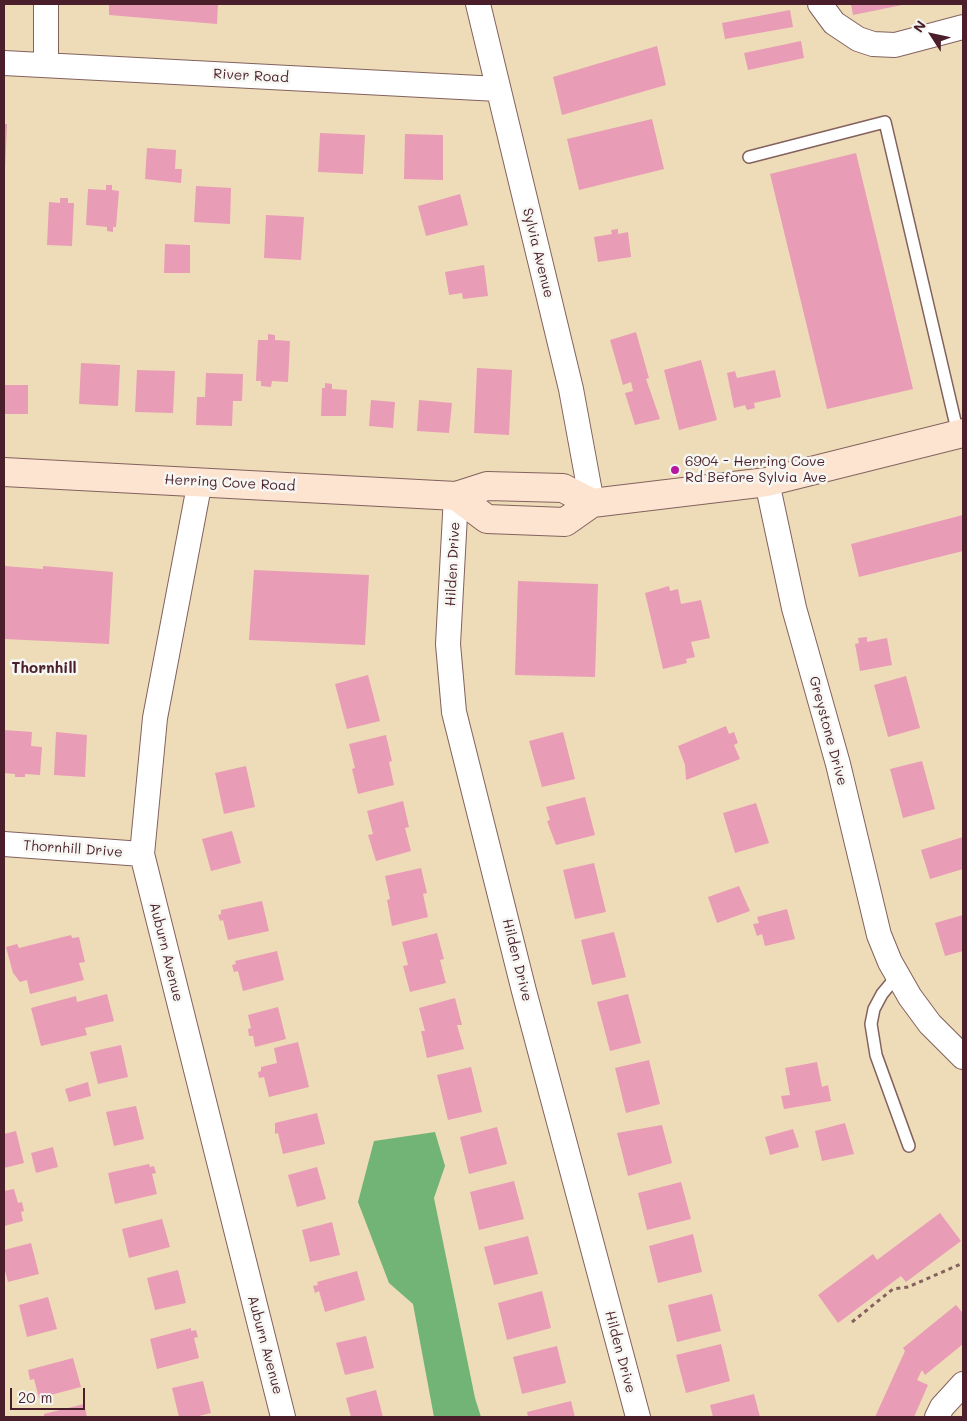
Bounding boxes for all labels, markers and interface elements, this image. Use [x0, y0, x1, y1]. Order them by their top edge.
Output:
north arrow [907, 10, 957, 60]
text: N [908, 16, 930, 36]
street label: River Road [213, 66, 289, 86]
street label: Sylvia Avenue [519, 206, 557, 300]
place label: 6904 - Herring Cove Rd Before Sylvia Ave [685, 454, 827, 487]
marker: 6904 - Herring Cove Rd Before Sylvia Ave [669, 464, 681, 476]
street label: Herring Cove Road [164, 471, 296, 495]
street label: Hilden Drive [442, 521, 464, 607]
district label: Thornhill [12, 659, 76, 677]
street label: Greystone Drive [805, 674, 851, 788]
street label: Thornhill Drive [23, 837, 123, 861]
street label: Auburn Avenue [146, 901, 186, 1003]
street label: Hilden Drive [499, 917, 535, 1003]
street label: Auburn Avenue [244, 1294, 286, 1396]
street label: Hilden Drive [601, 1309, 639, 1395]
scale bar [12, 1378, 88, 1410]
text: 20 m [18, 1387, 52, 1407]

